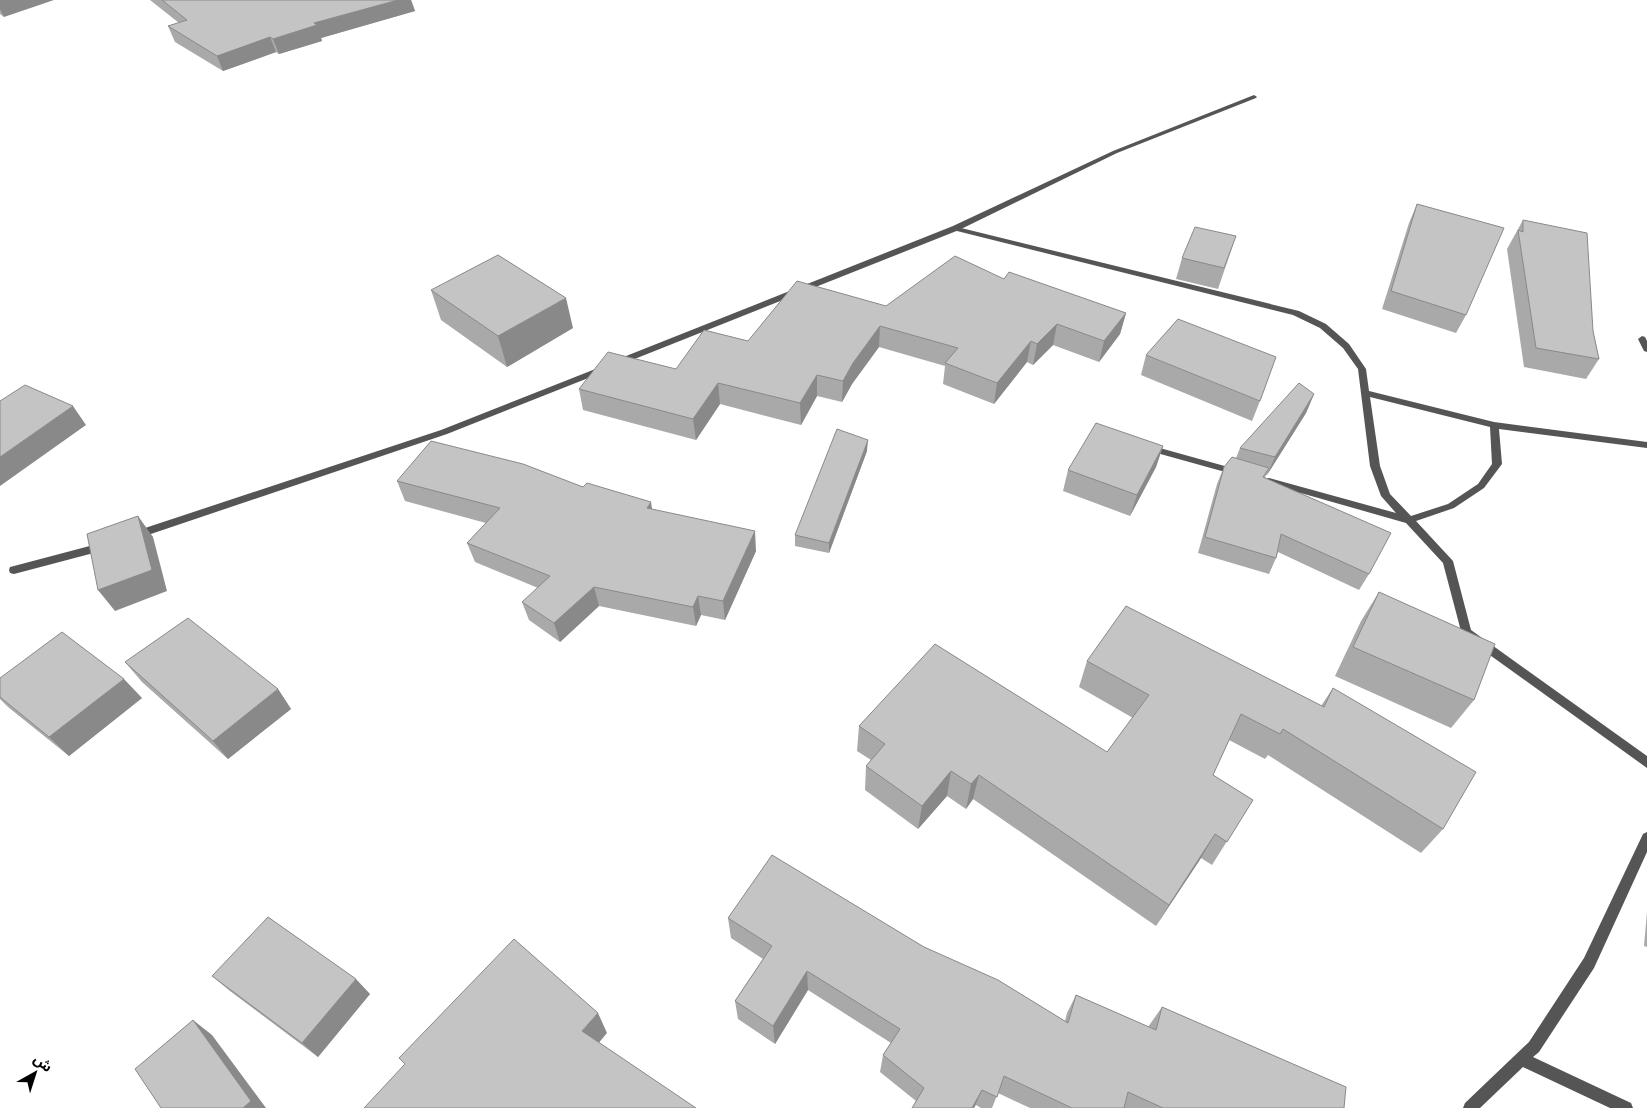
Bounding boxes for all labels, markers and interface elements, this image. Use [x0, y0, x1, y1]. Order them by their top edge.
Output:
north arrow [10, 1048, 60, 1098]
text: ش [30, 1051, 56, 1076]

